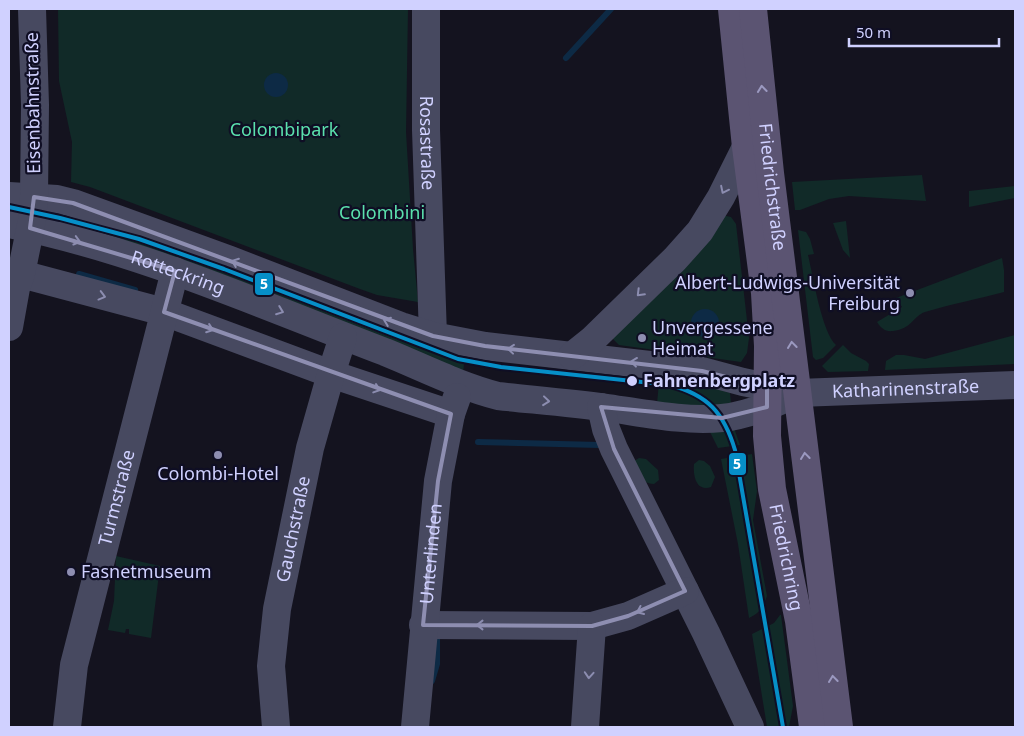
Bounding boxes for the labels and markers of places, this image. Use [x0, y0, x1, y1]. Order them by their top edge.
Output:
place label: Albert-Ludwigs-Universität Freiburg [675, 270, 900, 315]
marker: Albert-Ludwigs-Universität Freiburg [904, 287, 916, 299]
place label: Unvergessene Heimat [652, 315, 773, 360]
marker: Unvergessene Heimat [636, 332, 648, 344]
place label: Fahnenbergplatz [643, 368, 795, 392]
marker: Fahnenbergplatz [625, 374, 639, 388]
marker: Colombi-Hotel [212, 449, 224, 461]
place label: Colombi-Hotel [157, 461, 279, 485]
place label: Fasnetmuseum [81, 559, 212, 583]
marker: Fasnetmuseum [65, 566, 77, 578]

